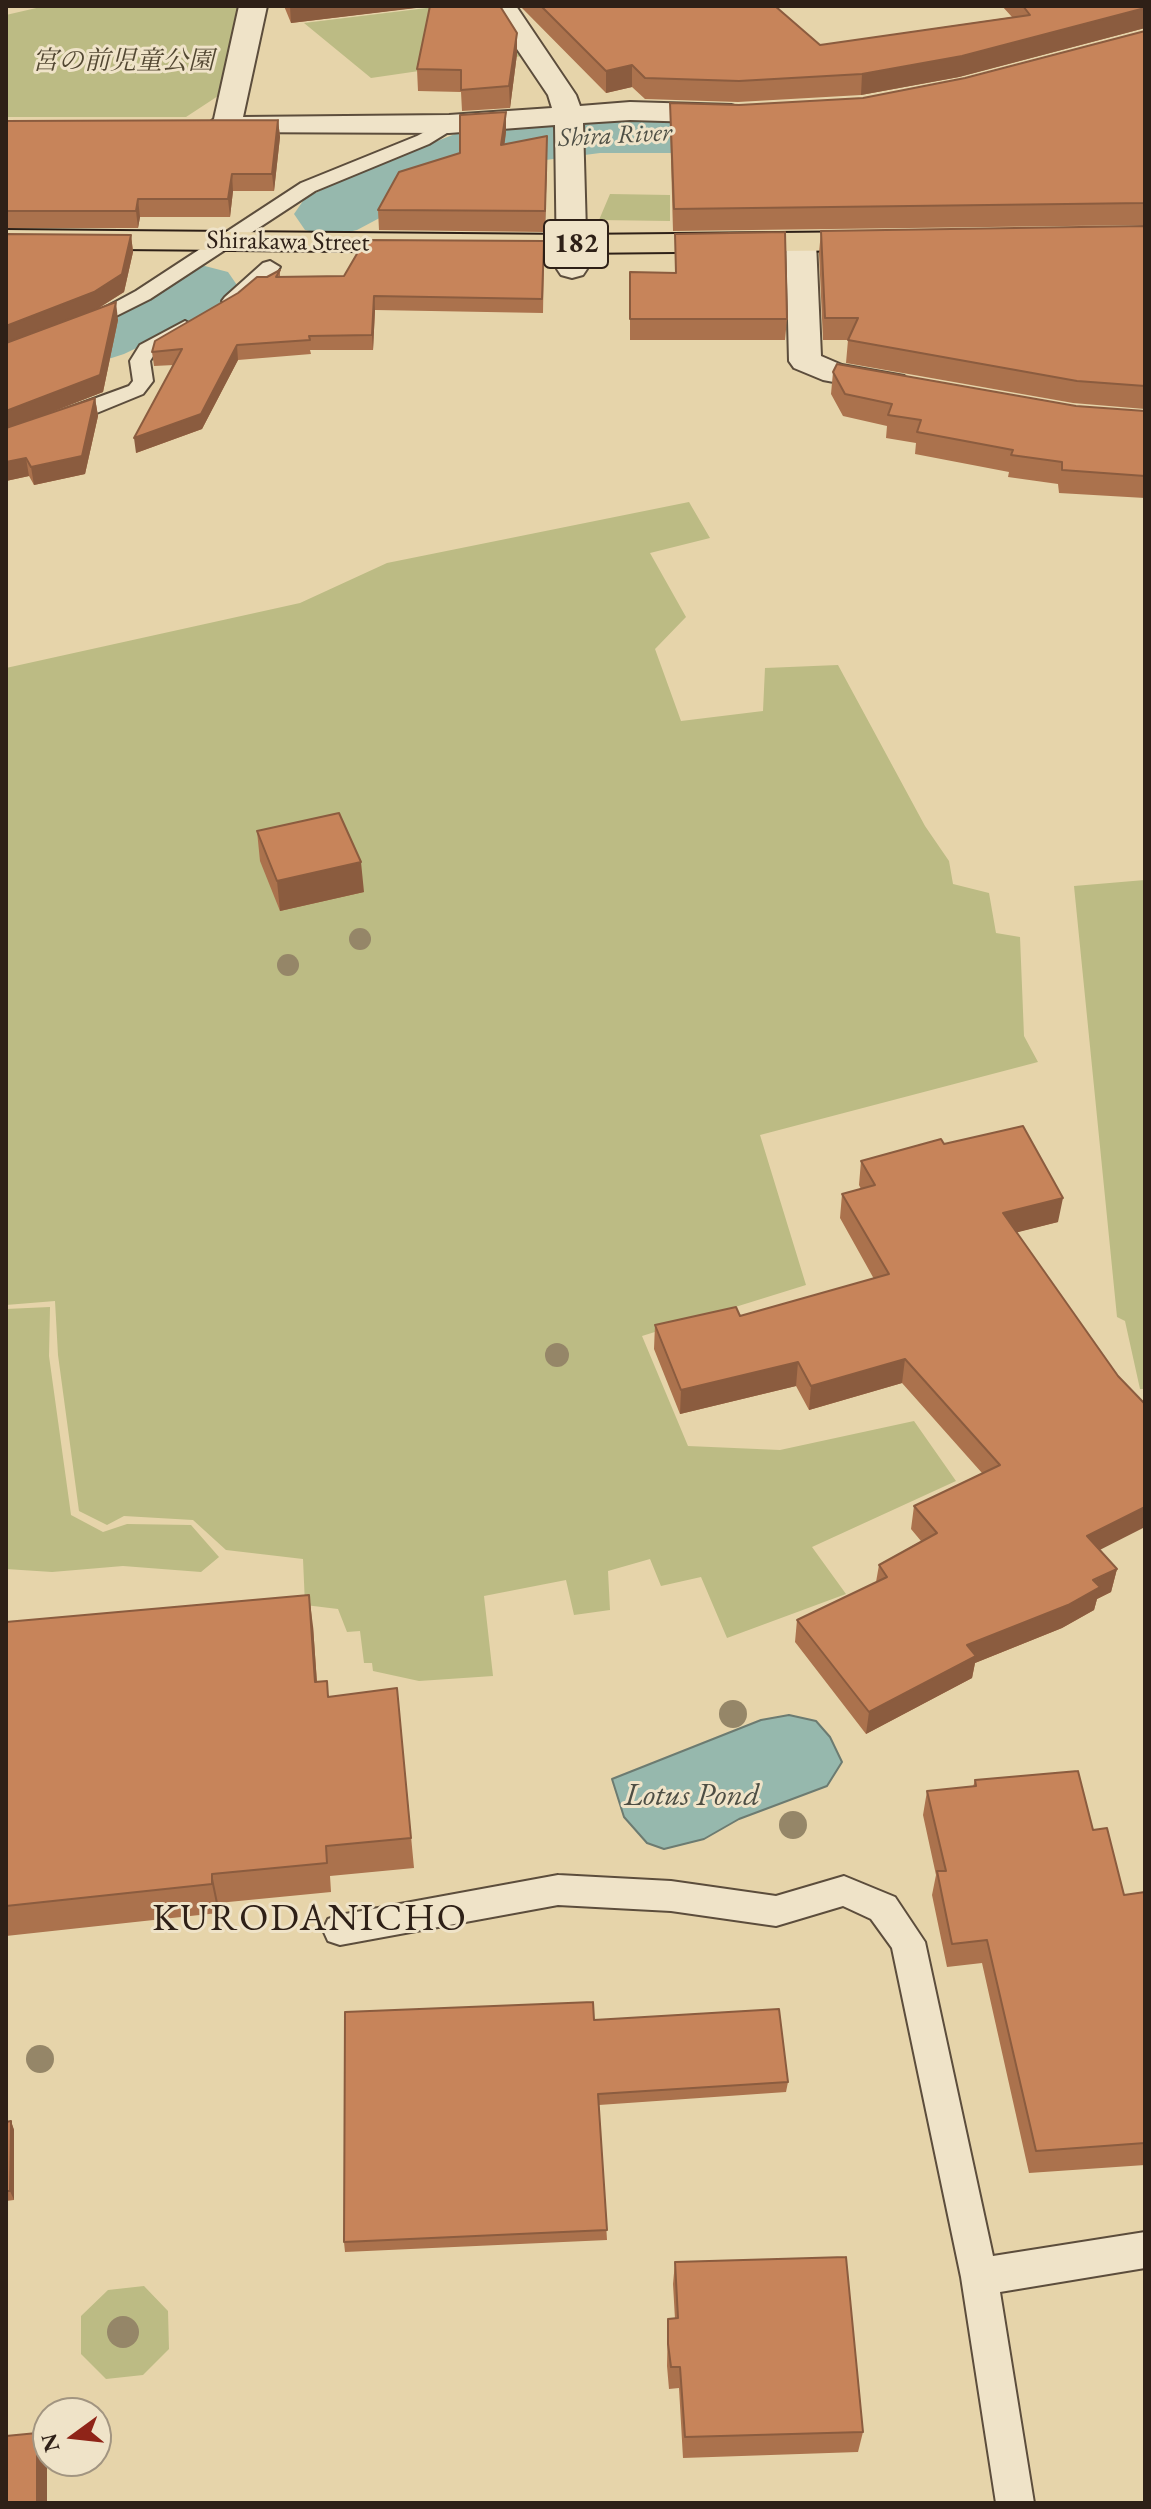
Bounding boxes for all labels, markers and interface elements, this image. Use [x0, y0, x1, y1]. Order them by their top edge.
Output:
park label: 宮の前児童公園 [32, 46, 214, 78]
water label: Shira River [557, 117, 673, 155]
road number: 182 [544, 220, 608, 268]
street label: Shirakawa Street [206, 225, 370, 259]
water label: Lotus Pond [624, 1777, 760, 1815]
district label: KURODANICHO [152, 1897, 468, 1943]
north arrow [32, 2397, 112, 2477]
text: N [34, 2430, 67, 2455]

